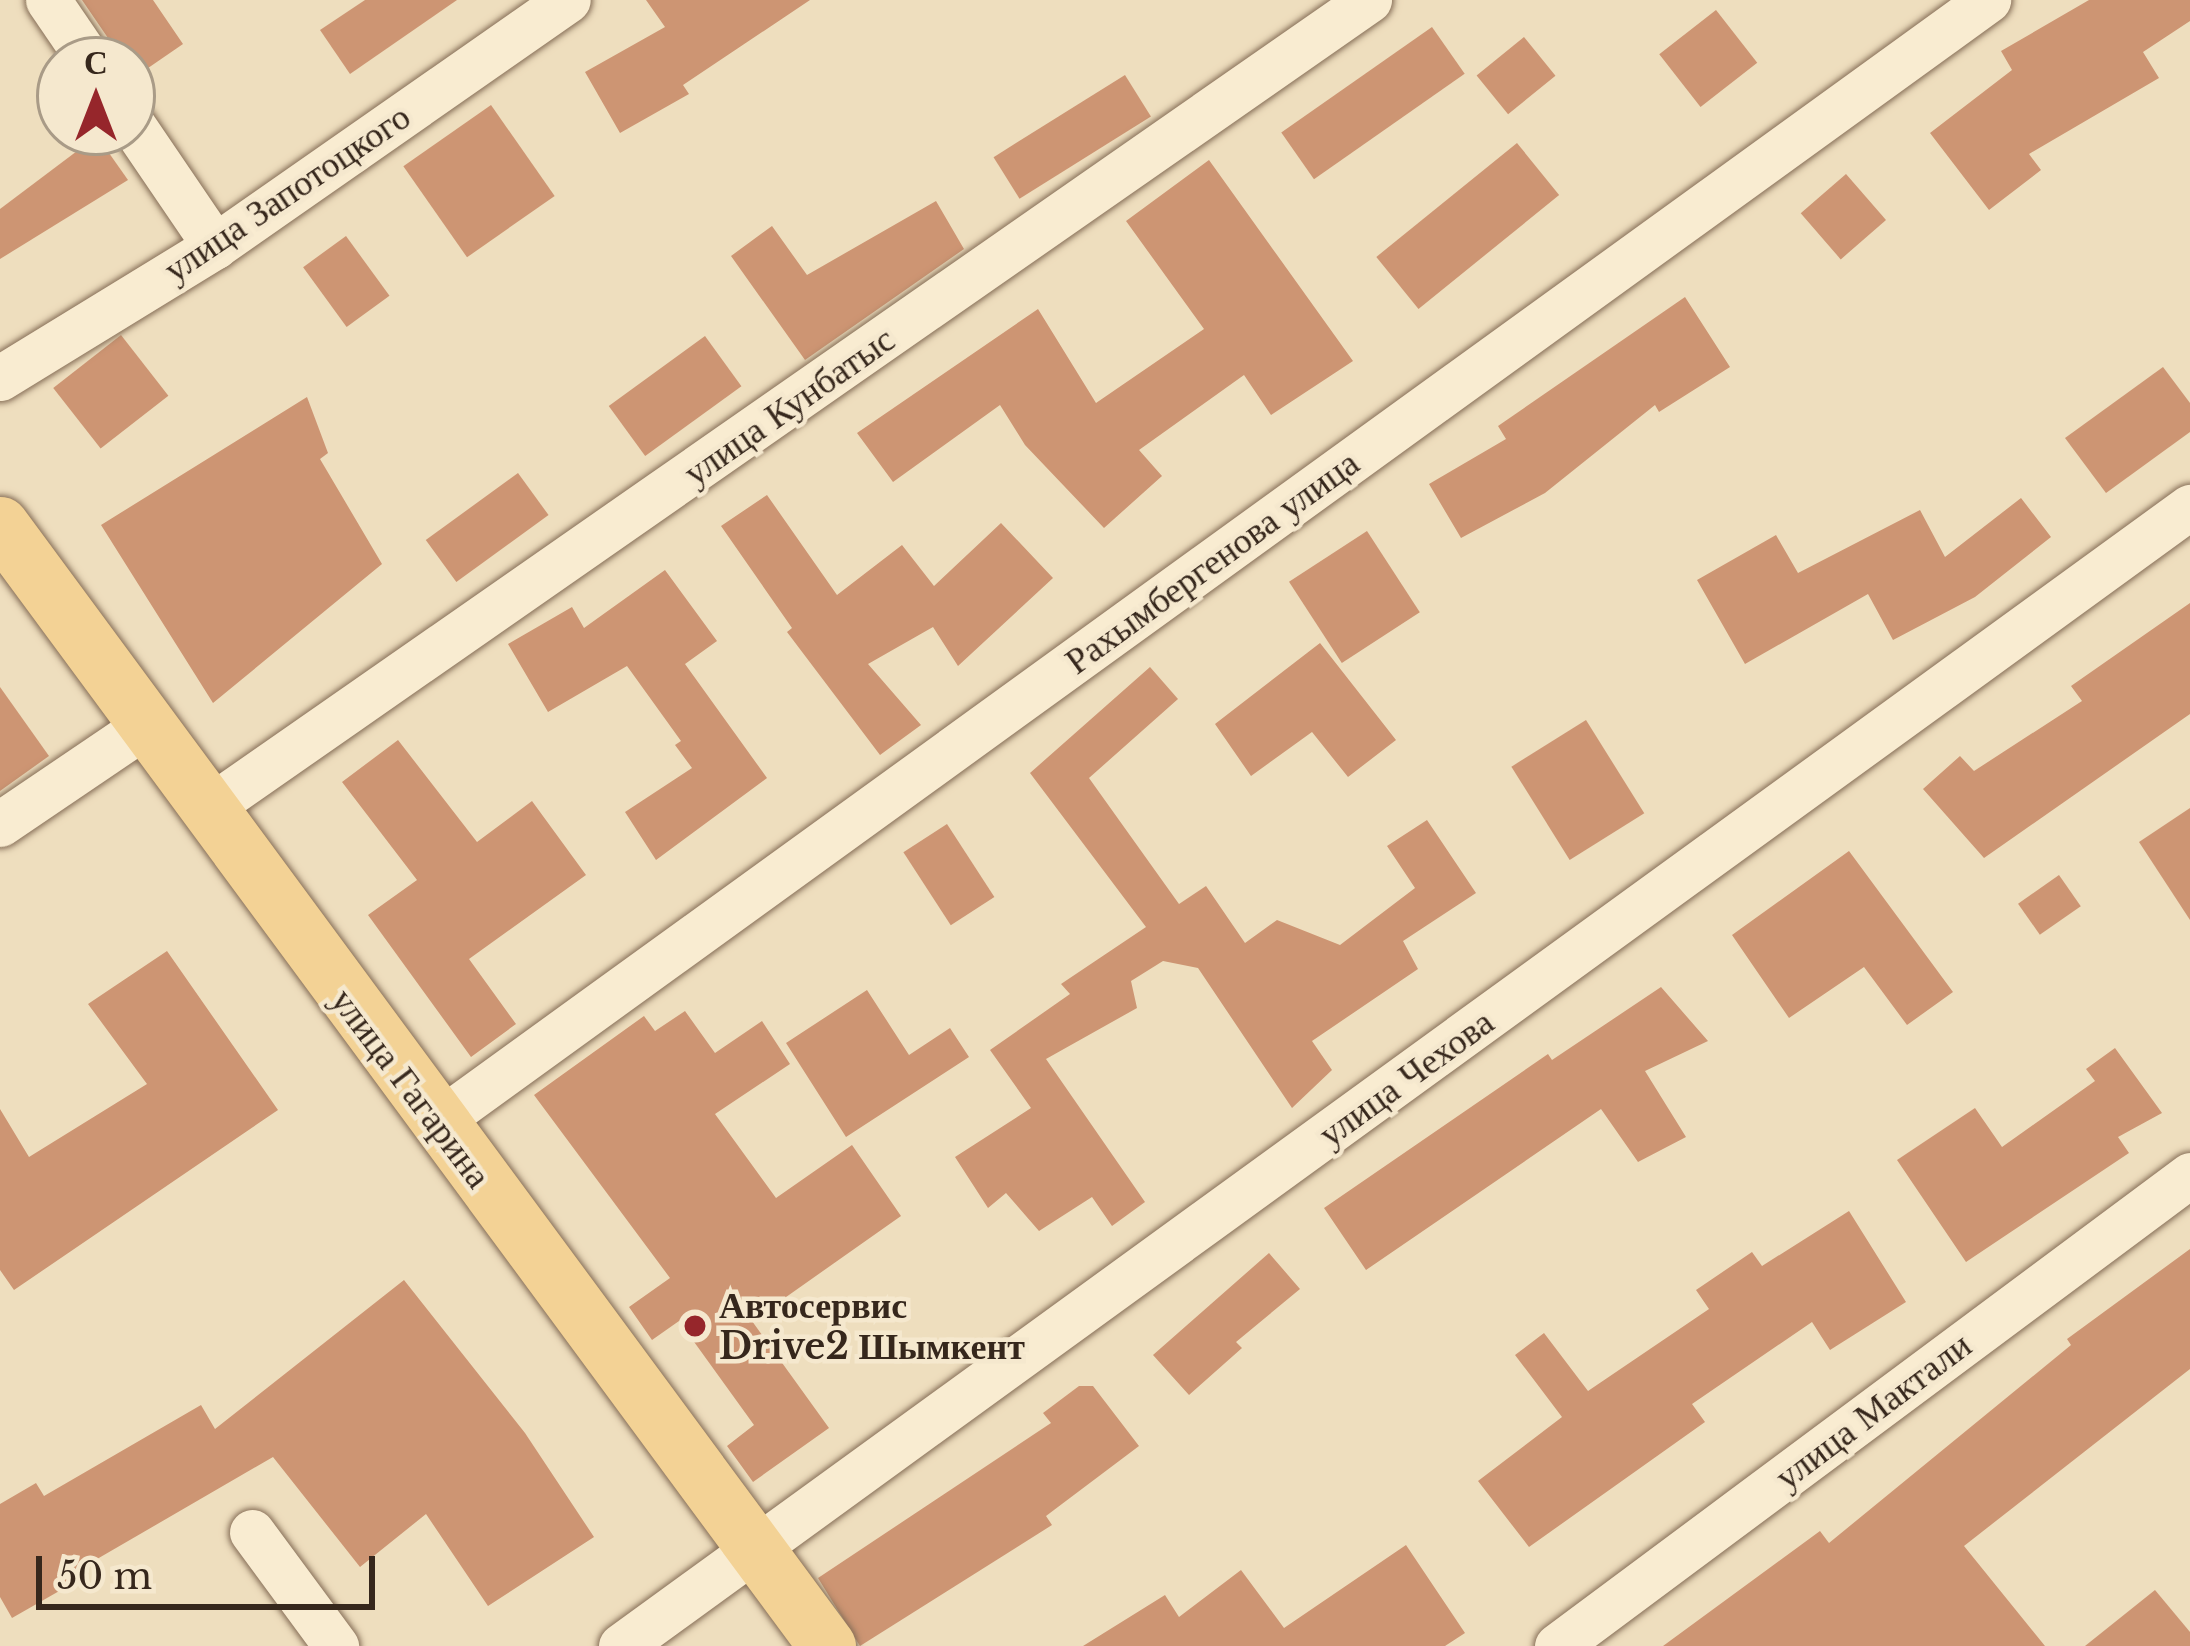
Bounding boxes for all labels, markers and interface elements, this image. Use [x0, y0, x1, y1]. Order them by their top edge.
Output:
north arrow [36, 36, 156, 156]
text: С [84, 42, 108, 83]
street label: улица Запотоцкого [156, 95, 418, 291]
street label: улица Кунбатыс [675, 317, 903, 495]
street label: Рахымбергенова улица [1057, 441, 1367, 683]
street label: улица Гагарина [322, 980, 500, 1196]
street label: улица Чехова [1310, 1000, 1502, 1156]
place label: Автосервис Drive2 Шымкент [719, 1283, 1025, 1368]
marker: Автосервис Drive2 Шымкент [682, 1313, 708, 1339]
street label: улица Мактали [1767, 1323, 1979, 1499]
scale bar [42, 1532, 381, 1606]
text: 50 m [57, 1554, 152, 1599]

